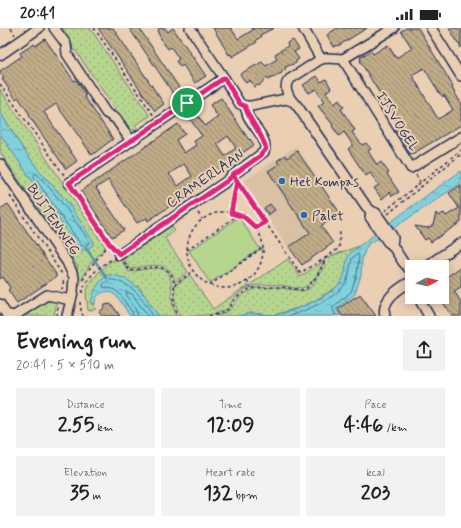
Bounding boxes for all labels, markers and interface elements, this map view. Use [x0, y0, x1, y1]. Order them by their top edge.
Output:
text: 20:41 [20, 4, 55, 24]
pin [170, 86, 204, 120]
street label: IJSVOGEL [372, 88, 423, 155]
icon: arrive [176, 92, 198, 114]
street label: CRAMERLAAN [163, 145, 248, 212]
place label: Het Kompas [290, 173, 359, 191]
marker: Het Kompas [277, 176, 287, 186]
street label: BUITENWEG [23, 180, 84, 259]
place label: Palet [312, 207, 344, 225]
marker: Palet [299, 210, 309, 220]
north arrow [405, 260, 449, 304]
map controls [405, 260, 449, 304]
text: Evening run [16, 328, 136, 356]
button: share [403, 329, 445, 371]
text: 20:41 · 5 × 510 m [16, 357, 114, 374]
text: Distance [66, 398, 105, 412]
text: Time [219, 398, 242, 412]
text: Pace [365, 398, 386, 412]
text: 2.55 [58, 412, 94, 439]
text: 12:09 [207, 412, 254, 439]
text: 4:46 [344, 412, 383, 439]
text: km [94, 421, 113, 435]
text: /km [383, 421, 407, 435]
text: Elevation [64, 466, 107, 480]
text: Heart rate [206, 466, 255, 480]
text: kcal [366, 466, 385, 480]
text: 35 [70, 480, 89, 507]
text: 132 [203, 480, 233, 507]
text: 203 [361, 480, 390, 507]
text: m [89, 489, 101, 503]
text: bpm [233, 489, 258, 503]

